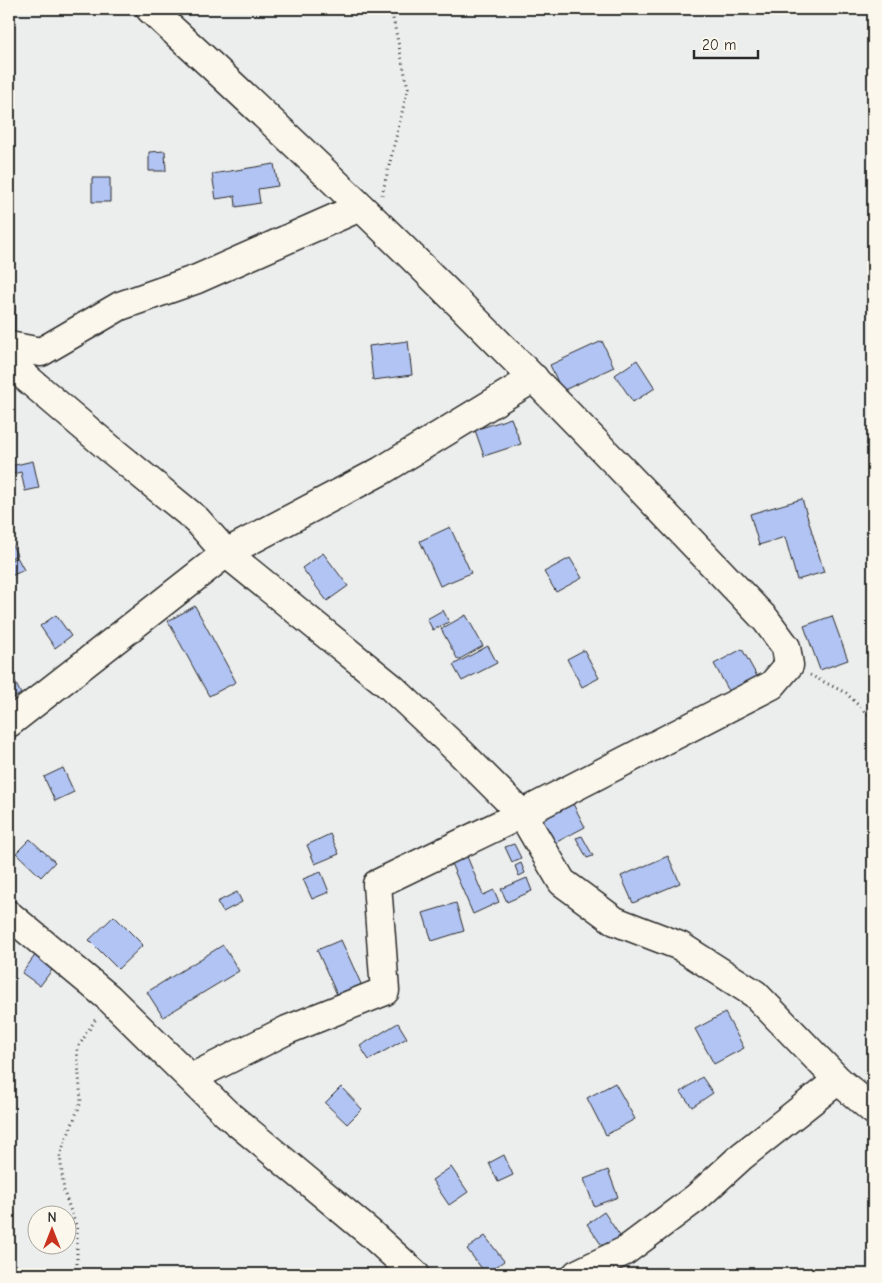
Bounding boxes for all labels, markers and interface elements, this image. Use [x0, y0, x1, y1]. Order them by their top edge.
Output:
scale bar [694, 28, 758, 60]
text: 20 m [702, 36, 736, 54]
north arrow [28, 1206, 78, 1256]
text: N [47, 1209, 57, 1226]

